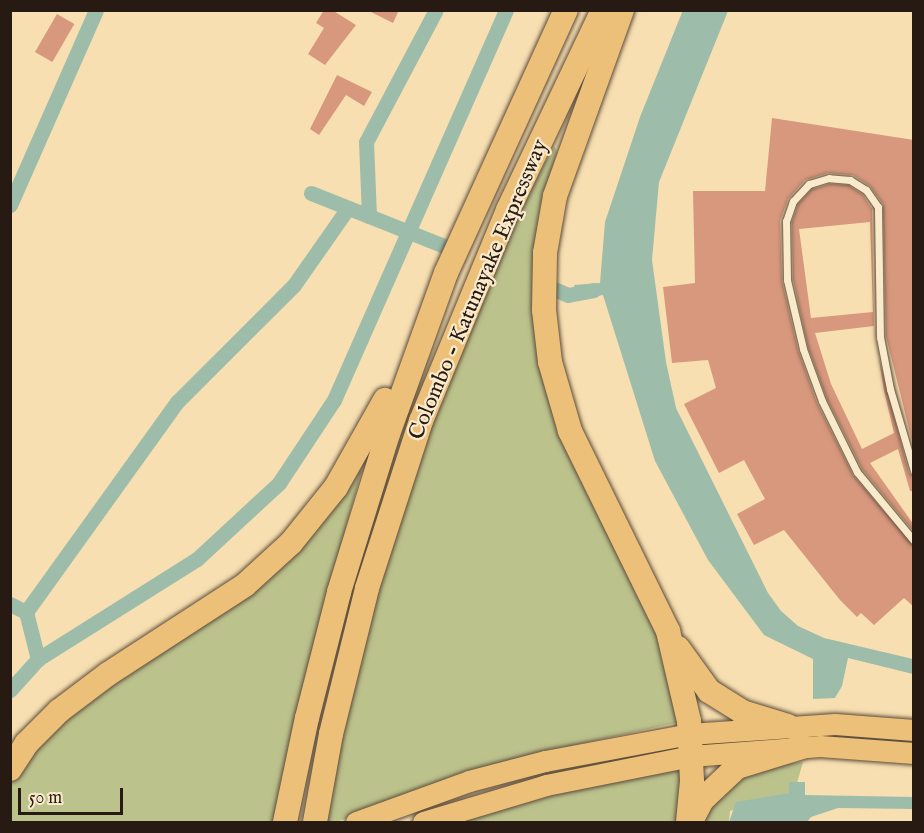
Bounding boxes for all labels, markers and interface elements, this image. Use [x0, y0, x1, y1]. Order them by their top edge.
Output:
street label: Colombo - Katunayake Expressway [404, 136, 554, 444]
scale bar [21, 776, 126, 814]
text: 50 m [29, 787, 62, 810]

